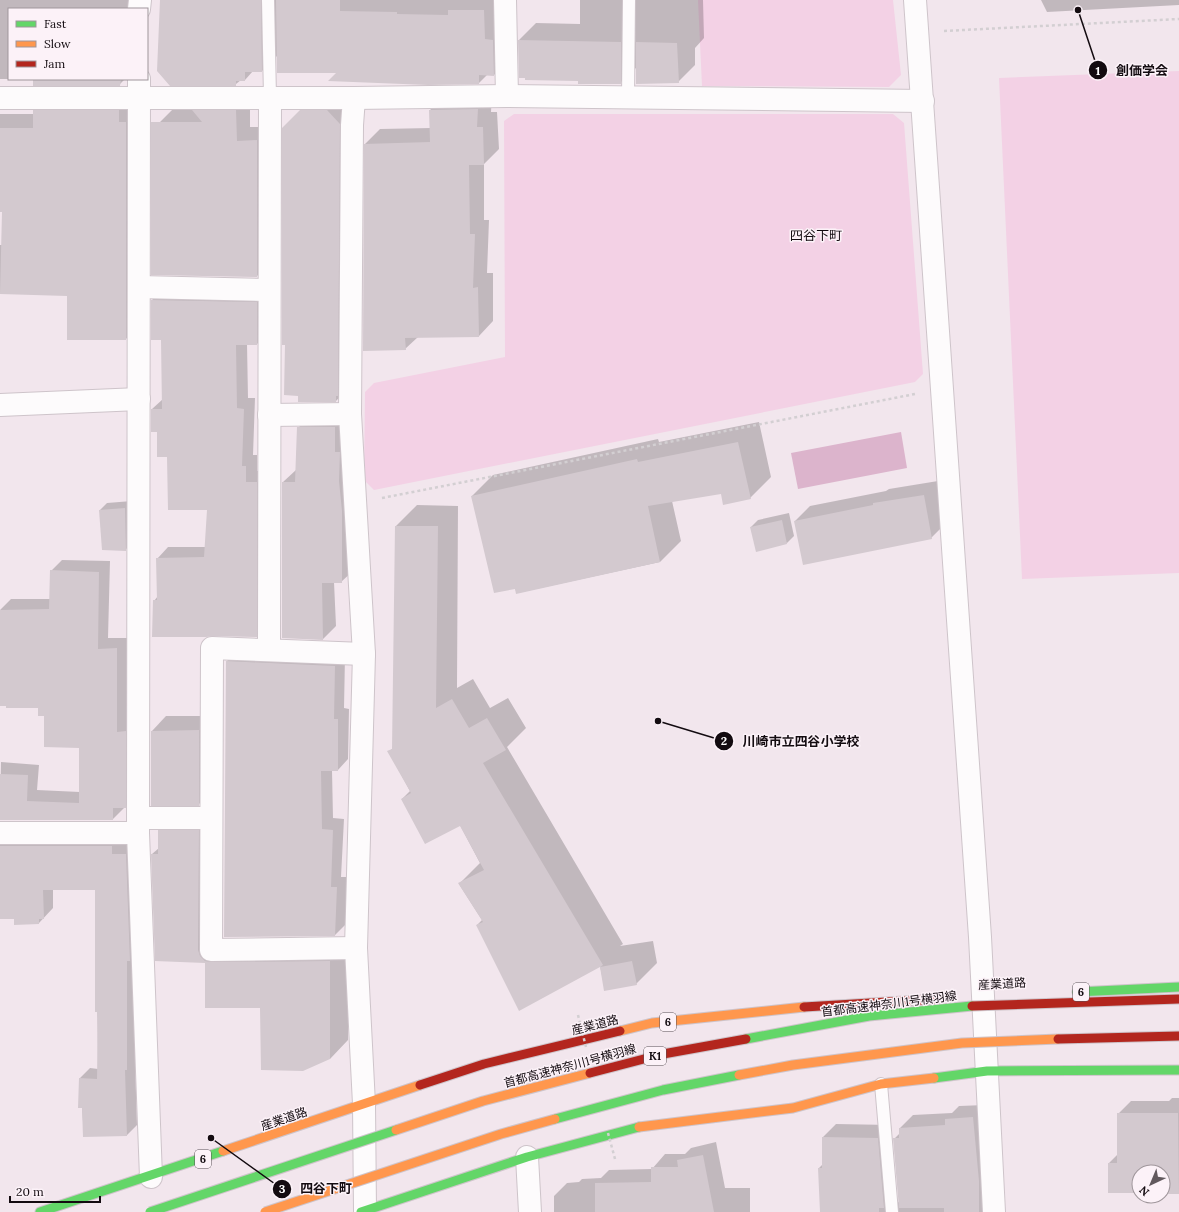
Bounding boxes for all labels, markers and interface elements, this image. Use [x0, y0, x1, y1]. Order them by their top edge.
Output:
legend [8, 8, 148, 80]
text: Fast [44, 16, 67, 31]
text: Slow [44, 36, 71, 51]
text: Jam [43, 56, 65, 71]
callout: 創価学会 [1088, 58, 1176, 83]
text: 創価学会 [1116, 62, 1168, 79]
text: 1 [1096, 63, 1101, 78]
district label: 四谷下町 [790, 227, 842, 244]
callout: 川崎市立四谷小学校 [714, 729, 867, 754]
text: 2 [721, 733, 727, 748]
text: 川崎市立四谷小学校 [742, 733, 860, 750]
street label: 産業道路 [978, 975, 1026, 992]
road number: 6 [1073, 983, 1089, 1001]
street label: 首都高速神奈川1号横羽線 [820, 988, 958, 1019]
street label: 産業道路 [570, 1011, 620, 1038]
road number: 6 [660, 1013, 676, 1031]
street label: 首都高速神奈川1号横羽線 [502, 1041, 638, 1090]
road number: K1 [644, 1047, 666, 1065]
street label: 産業道路 [259, 1104, 309, 1133]
road number: 6 [195, 1150, 211, 1168]
north arrow [1131, 1164, 1171, 1204]
callout: 四谷下町 [272, 1176, 360, 1201]
scale bar [10, 1178, 100, 1204]
text: 四谷下町 [300, 1180, 352, 1197]
text: 3 [279, 1181, 286, 1196]
text: N [1136, 1183, 1152, 1199]
text: 20 m [16, 1184, 44, 1199]

